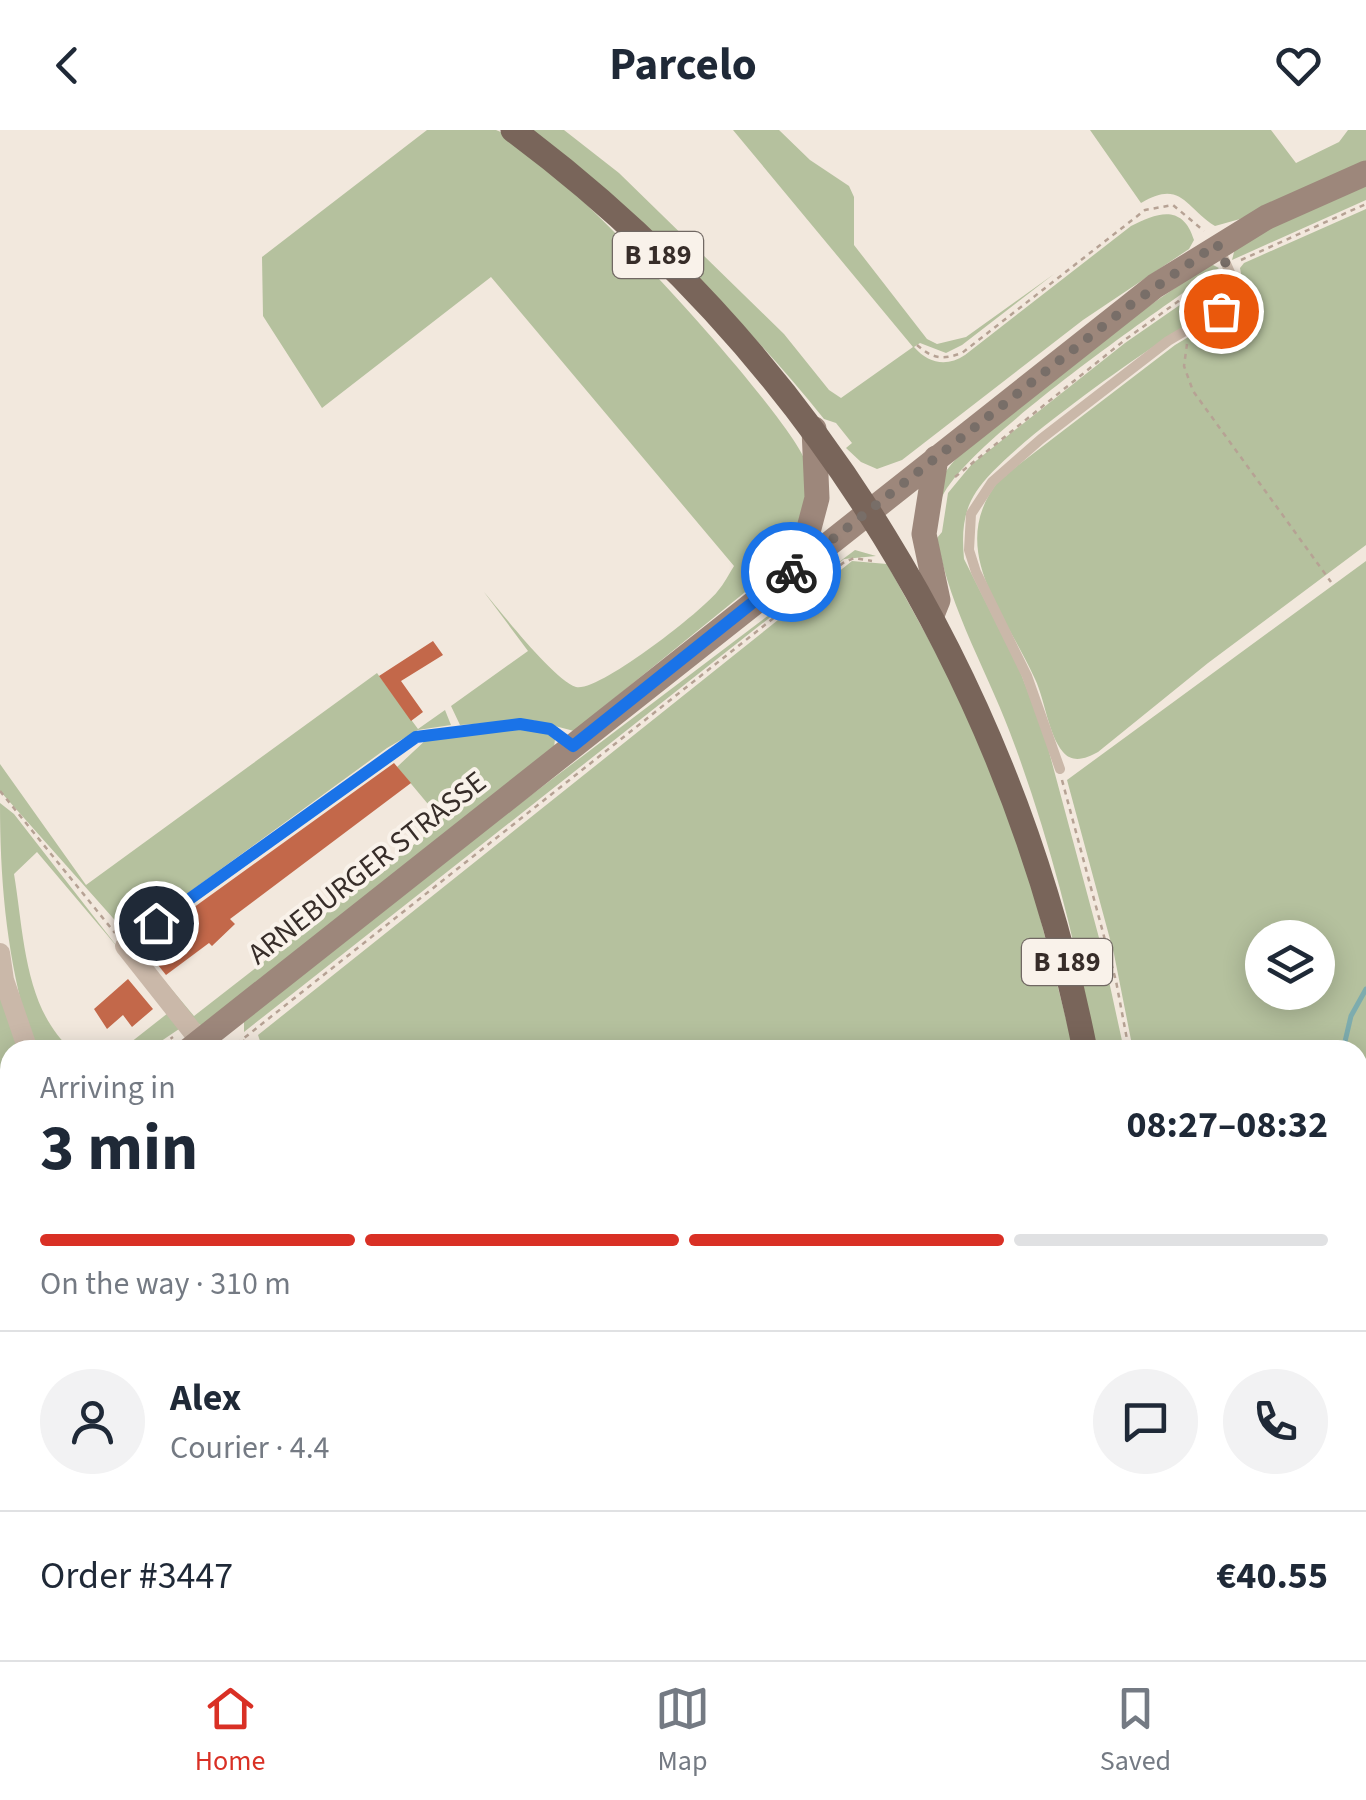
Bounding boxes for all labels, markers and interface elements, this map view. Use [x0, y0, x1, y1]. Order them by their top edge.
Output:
text: Parcelo [609, 33, 757, 97]
icon: back [40, 38, 95, 93]
icon: heart [1271, 38, 1326, 93]
road number: B 189 [613, 232, 703, 278]
pin [1179, 269, 1264, 354]
icon: bag [1194, 284, 1249, 339]
courier [741, 522, 841, 622]
icon: bike [764, 545, 819, 600]
street label: ARNEBURGER STRASSE [239, 761, 495, 975]
pin [114, 881, 199, 966]
icon: home [129, 896, 184, 951]
map controls [1245, 920, 1335, 1010]
button: layers [1245, 920, 1335, 1010]
road number: B 189 [1022, 939, 1112, 985]
text: Arriving in [40, 1065, 176, 1111]
text: 08:27–08:32 [1126, 1098, 1328, 1152]
text: 3 min [40, 1102, 198, 1195]
text: On the way · 310 m [40, 1261, 291, 1307]
button: person [40, 1369, 145, 1474]
button: chat [1093, 1369, 1198, 1474]
button: phone [1223, 1369, 1328, 1474]
text: Alex [170, 1371, 241, 1425]
text: Courier · 4.4 [170, 1425, 330, 1471]
text: Order #3447 [40, 1549, 233, 1603]
text: €40.55 [1216, 1549, 1328, 1603]
tab: Home [195, 1681, 265, 1781]
tab: Map [655, 1681, 710, 1781]
tab: Saved [1100, 1681, 1171, 1781]

